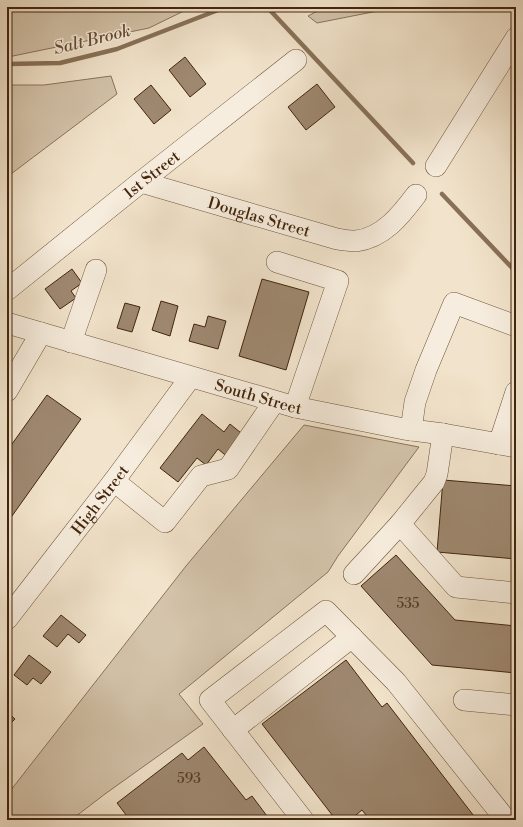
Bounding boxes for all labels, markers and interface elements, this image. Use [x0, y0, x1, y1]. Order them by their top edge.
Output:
water label: Salt Brook [51, 20, 133, 60]
street label: 1st Street [119, 146, 184, 203]
street label: Douglas Street [205, 193, 313, 242]
street label: South Street [212, 375, 304, 419]
street label: High Street [67, 461, 134, 539]
house number: 535 [396, 595, 420, 613]
house number: 593 [177, 770, 201, 788]

